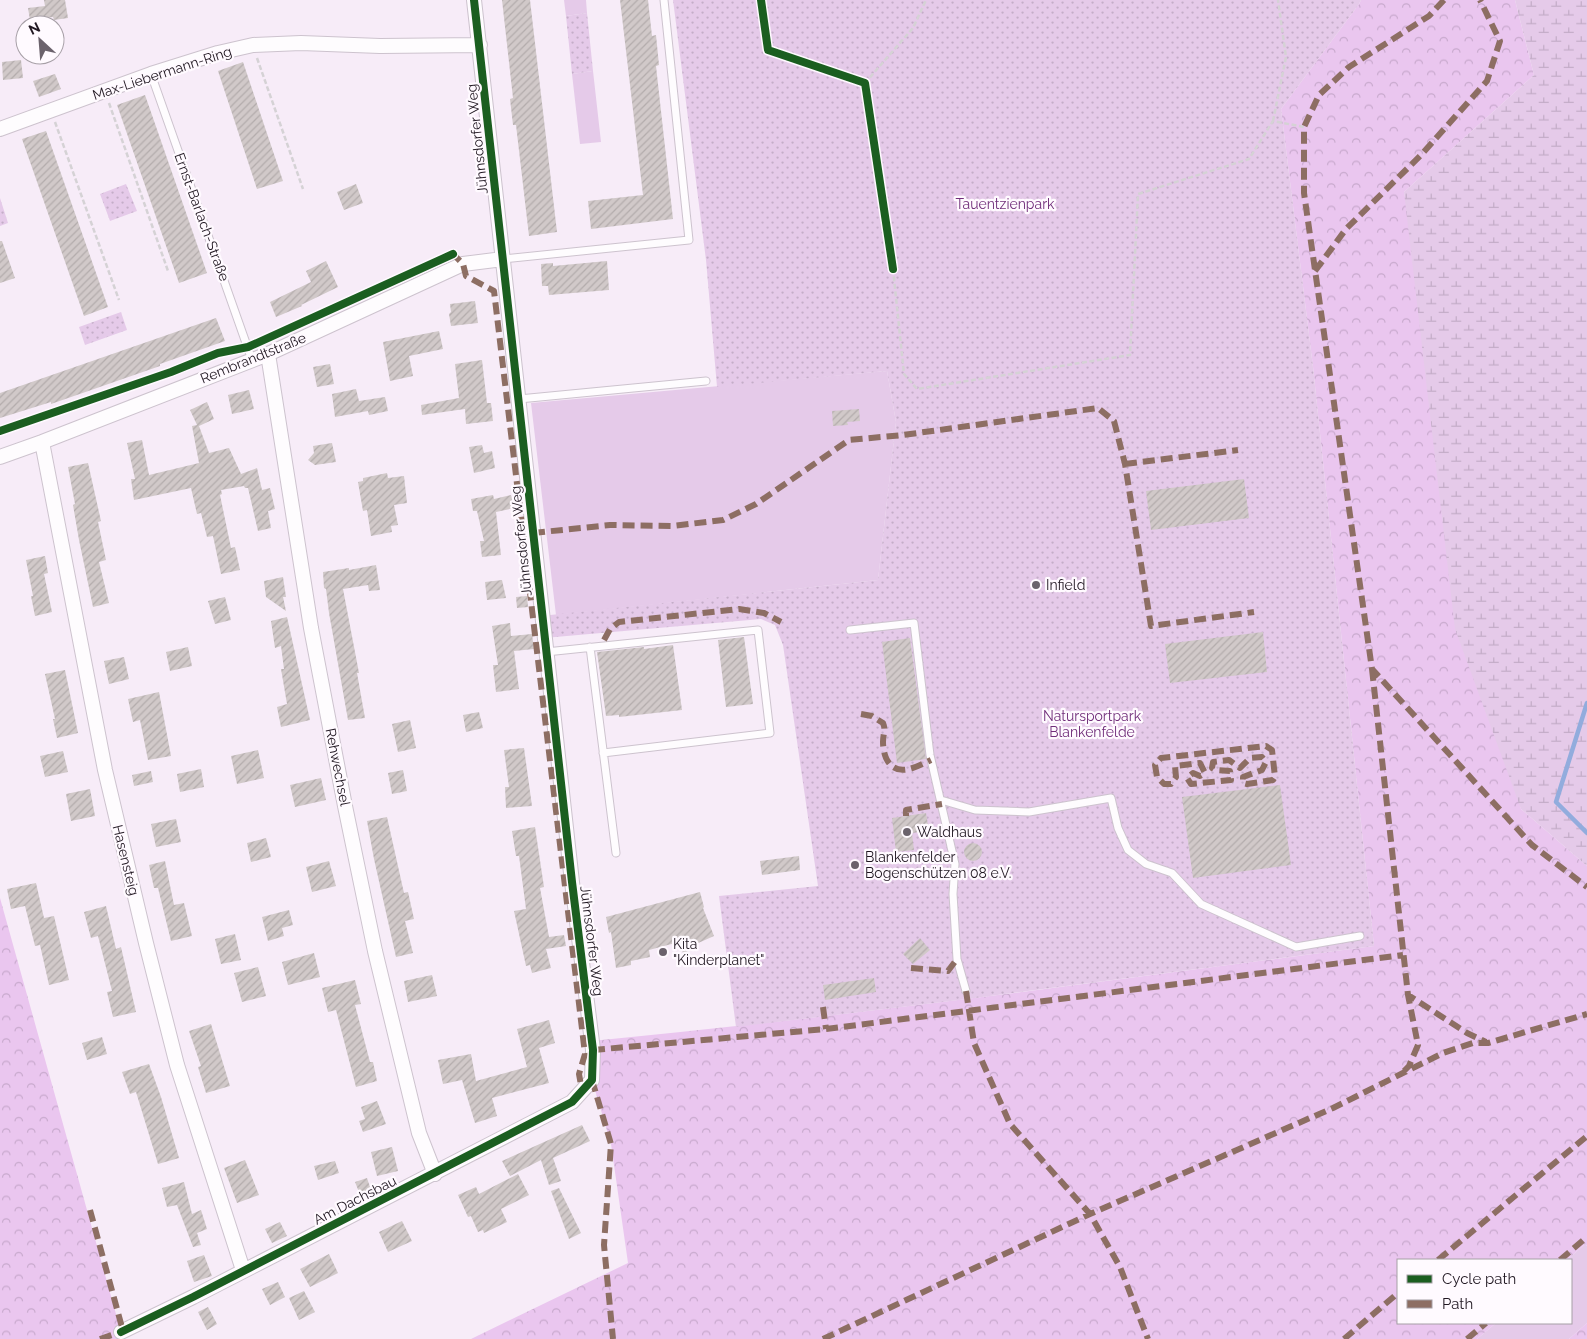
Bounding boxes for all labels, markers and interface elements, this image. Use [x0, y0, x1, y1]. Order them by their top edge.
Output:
north arrow [15, 15, 65, 65]
text: N [26, 19, 43, 38]
street label: Max-Liebermann-Ring [90, 43, 234, 103]
street label: Jühnsdorfer Weg [463, 83, 491, 195]
street label: Ernst-Barlach-Straße [171, 151, 233, 283]
park label: Tauentzienpark [956, 196, 1055, 212]
street label: Rembrandtstraße [198, 329, 308, 387]
street label: Jühnsdorfer Weg [507, 485, 535, 597]
place label: Infield [1046, 577, 1085, 593]
marker: Infield [1030, 579, 1042, 591]
park label: Natursportpark Blankenfelde [1043, 708, 1142, 740]
street label: Rehwechsel [323, 727, 353, 808]
street label: Hasensteig [109, 823, 143, 897]
place label: Waldhaus [917, 824, 982, 840]
marker: Waldhaus [901, 826, 913, 838]
place label: Blankenfelder Bogenschützen 08 e.V. [865, 849, 1011, 881]
marker: Blankenfelder Bogenschützen 08 e.V. [849, 859, 861, 871]
street label: Jühnsdorfer Weg [577, 885, 607, 997]
place label: Kita "Kinderplanet" [673, 936, 764, 968]
marker: Kita "Kinderplanet" [657, 946, 669, 958]
street label: Am Dachsbau [311, 1172, 399, 1228]
legend [1397, 1259, 1572, 1324]
text: Cycle path [1442, 1270, 1516, 1288]
text: Path [1442, 1295, 1473, 1313]

